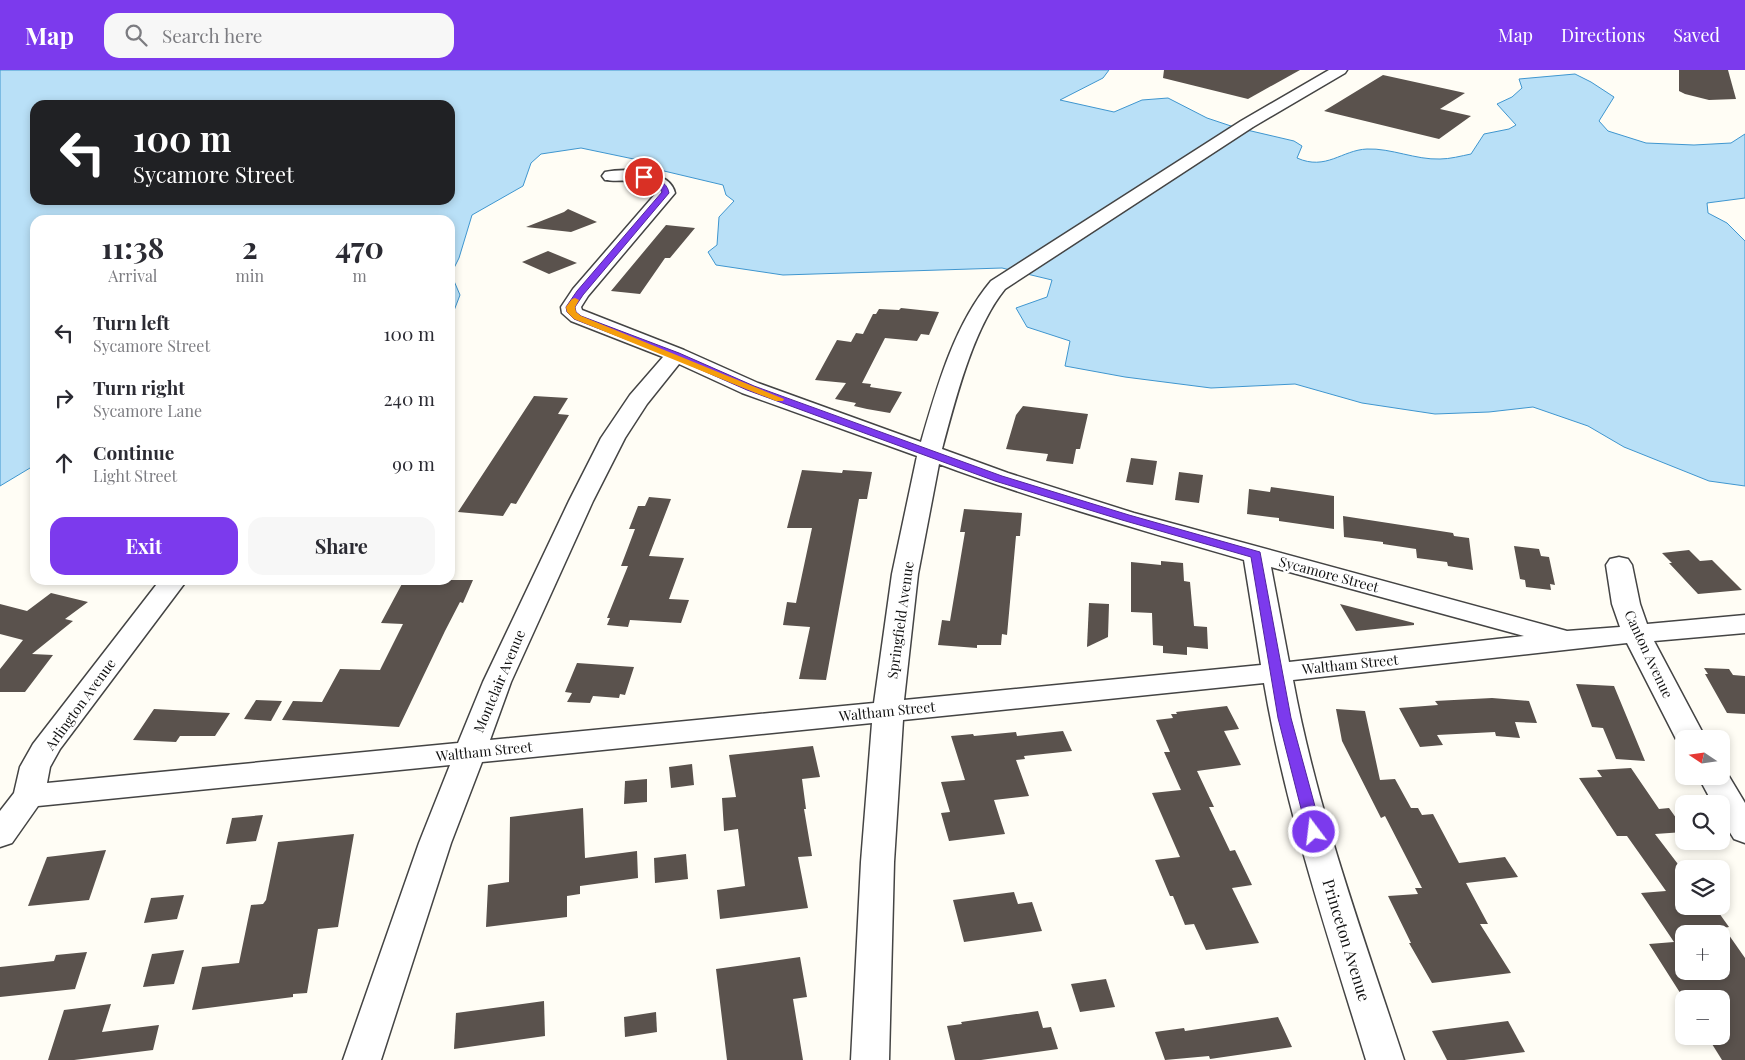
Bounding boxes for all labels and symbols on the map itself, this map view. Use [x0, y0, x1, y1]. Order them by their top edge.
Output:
pin [623, 156, 665, 198]
street label: Sycamore Street [1277, 552, 1382, 597]
street label: Springfield Avenue [882, 560, 918, 680]
street label: Canton Avenue [1620, 607, 1678, 701]
street label: Montclair Avenue [469, 627, 529, 735]
street label: Waltham Street [1300, 649, 1400, 679]
street label: Arlington Avenue [40, 654, 120, 754]
street label: Waltham Street [837, 696, 937, 726]
north arrow [1675, 730, 1730, 785]
street label: Waltham Street [434, 736, 534, 766]
position arrow [1287, 805, 1339, 857]
street label: Princeton Avenue [1318, 876, 1376, 1004]

